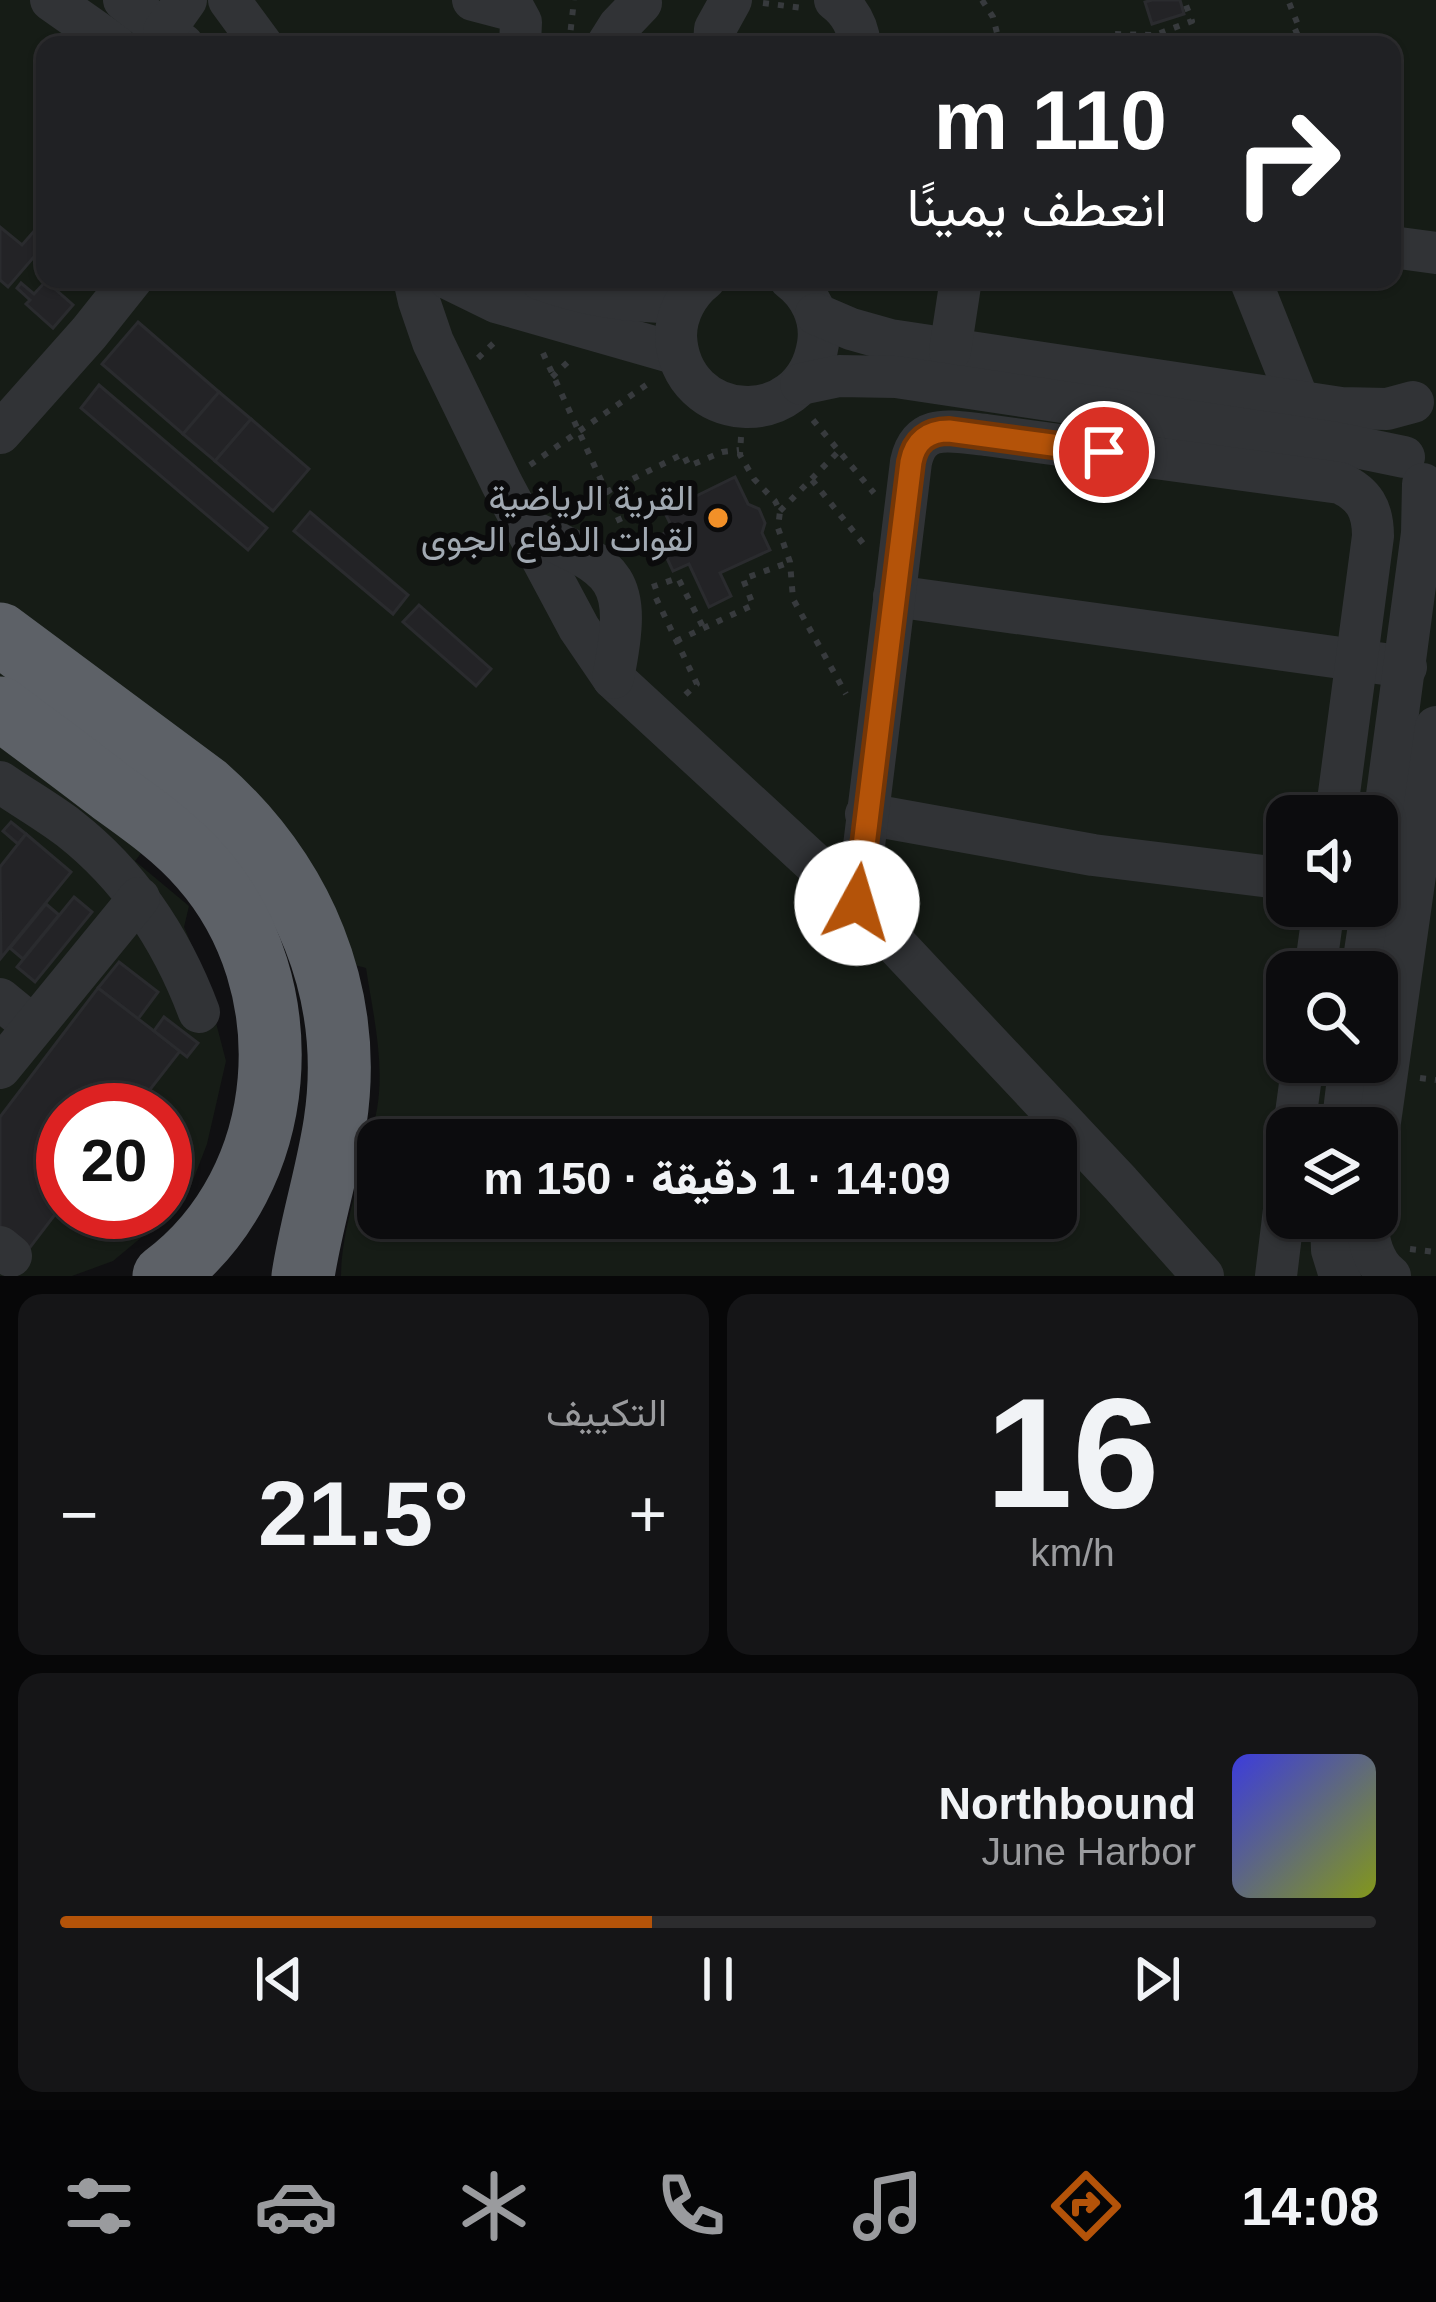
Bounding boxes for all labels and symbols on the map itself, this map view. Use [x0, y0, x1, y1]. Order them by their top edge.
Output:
pin [1053, 401, 1155, 503]
place label: القرية الرياضية لقوات الدفاع الجوى [421, 477, 694, 563]
marker: القرية الرياضية لقوات الدفاع الجوى [705, 505, 731, 531]
position arrow [794, 840, 920, 966]
speed limit sign: 20 [36, 1083, 192, 1239]

